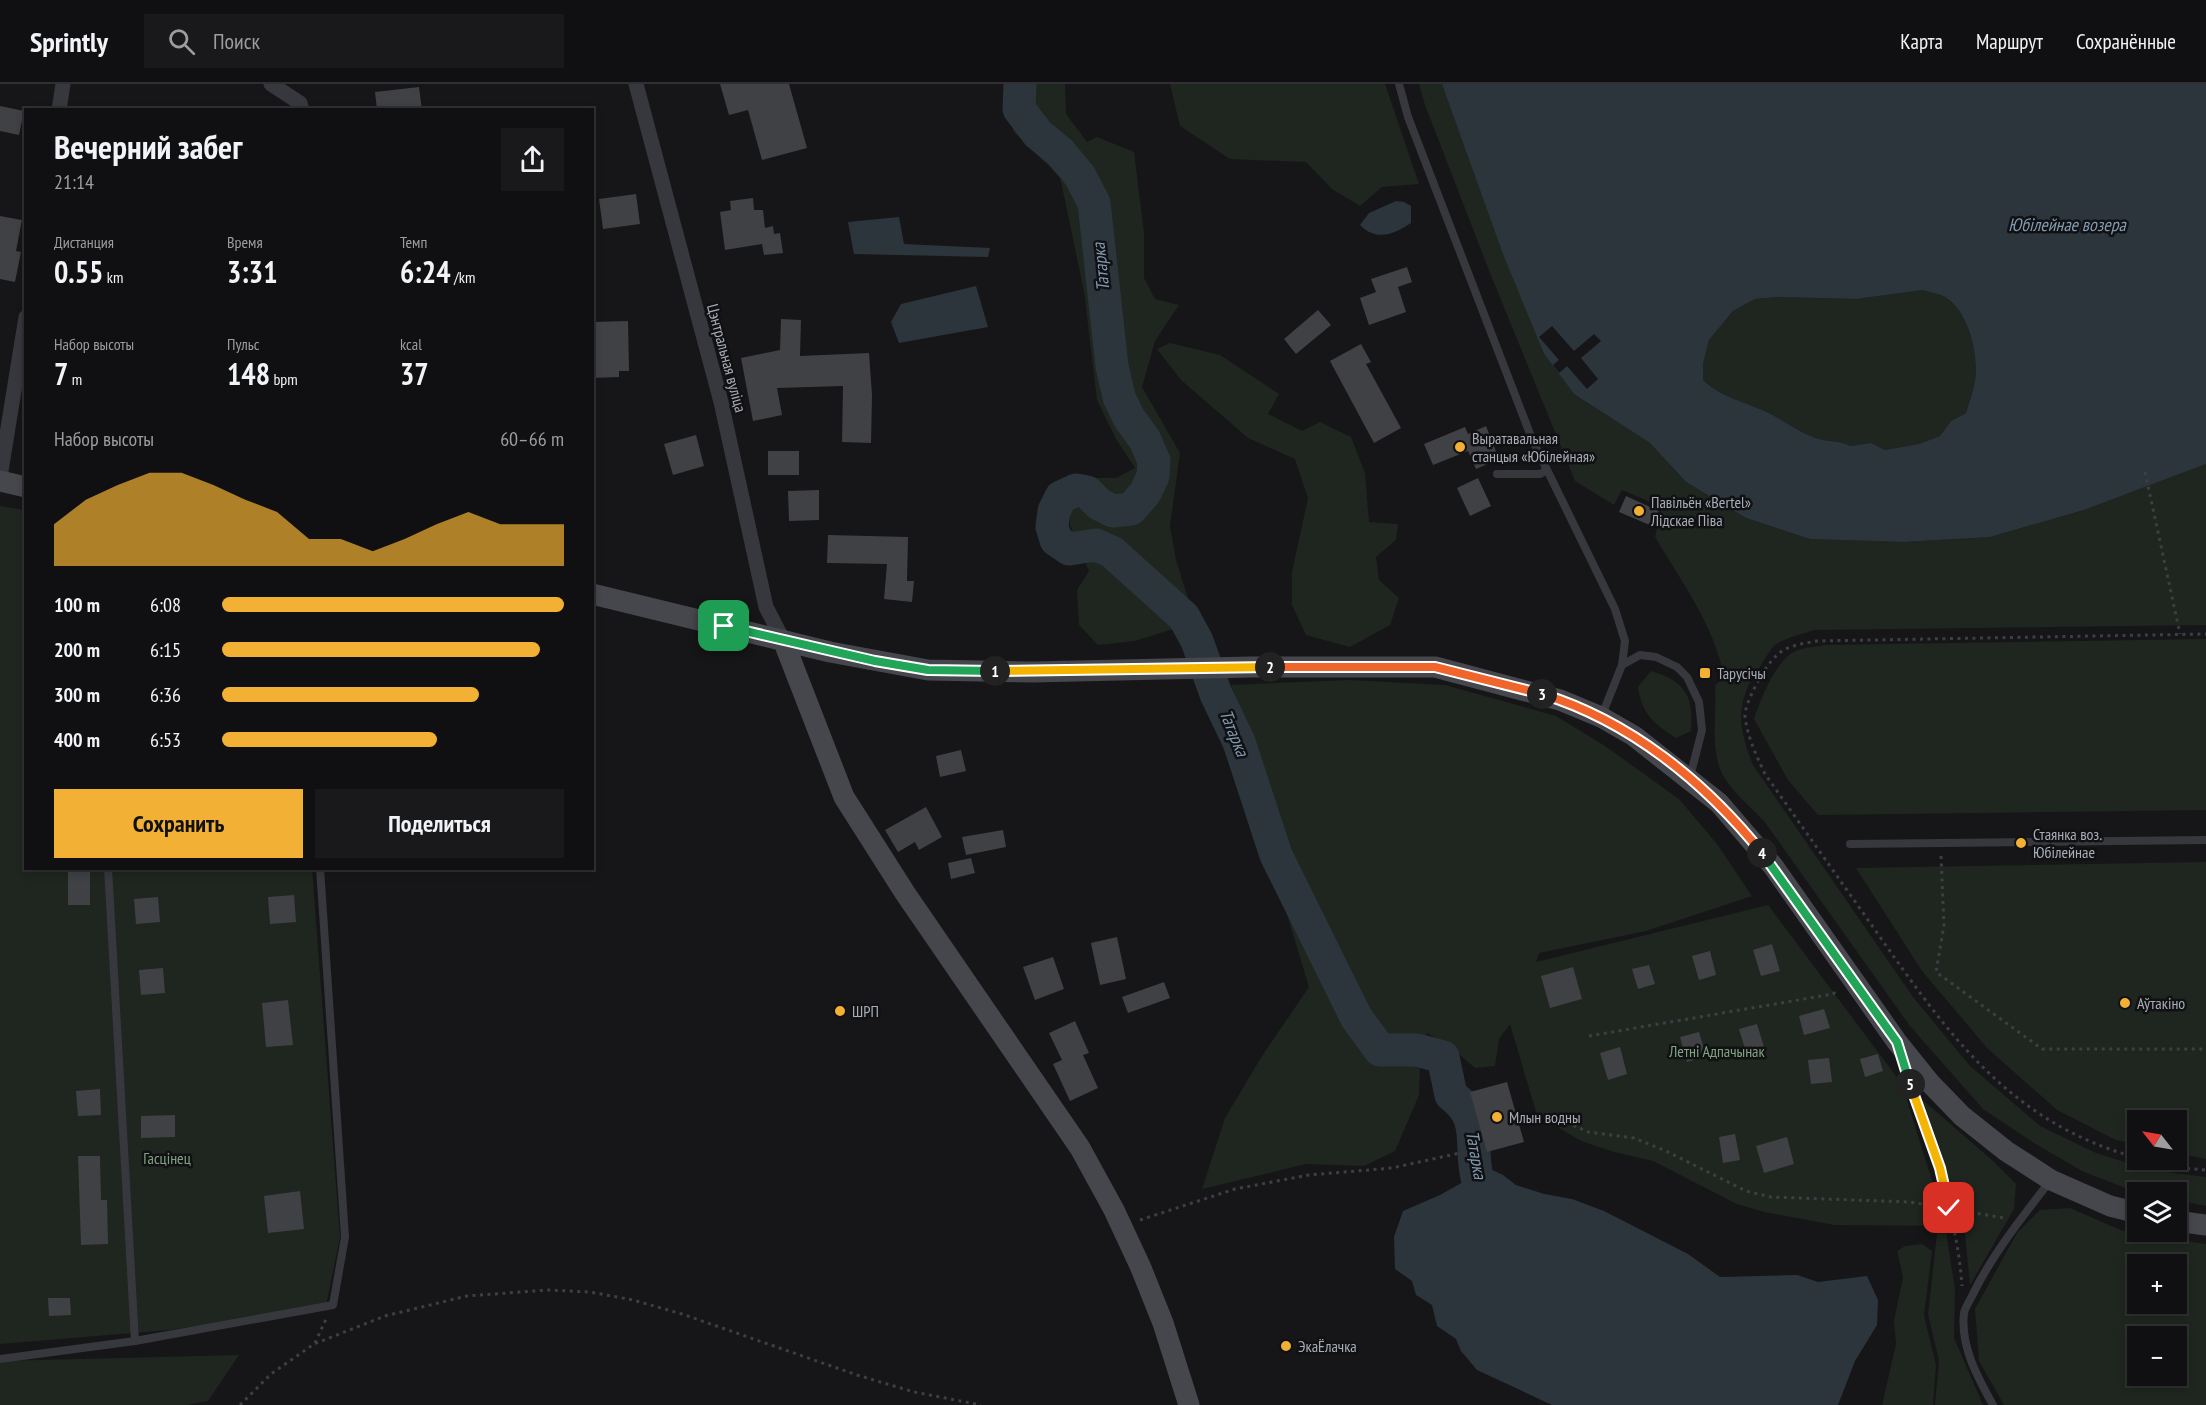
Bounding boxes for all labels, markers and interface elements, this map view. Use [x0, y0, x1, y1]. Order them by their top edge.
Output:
search box [144, 14, 564, 68]
text: Sprintly [30, 23, 108, 60]
icon: search [165, 25, 198, 58]
text: Поиск [213, 27, 260, 55]
text: Карта [1900, 28, 1943, 55]
text: Маршрут [1976, 28, 2043, 55]
text: Сохранённые [2076, 28, 2176, 55]
text: Вечерний забег [54, 125, 242, 168]
button: share [501, 128, 564, 191]
text: 21:14 [54, 169, 94, 195]
water label: Юбілейнае возера [2008, 213, 2126, 236]
text: Дистанция [54, 232, 114, 252]
text: Время [227, 232, 263, 252]
text: Темп [400, 232, 427, 252]
water label: Татарка [1086, 241, 1114, 292]
text: 0.55 [54, 252, 103, 291]
text: 3:31 [227, 252, 278, 291]
text: 6:24 [400, 252, 451, 291]
text: km [103, 267, 123, 287]
text: /km [451, 267, 475, 287]
street label: Цэнтральная вуліца [703, 302, 751, 414]
text: Набор высоты [54, 334, 134, 354]
text: Пульс [227, 334, 259, 354]
text: kcal [400, 334, 422, 354]
text: 7 [54, 354, 68, 393]
text: 148 [227, 354, 270, 393]
text: 37 [400, 354, 429, 393]
text: m [68, 369, 82, 389]
text: bpm [270, 369, 298, 389]
text: Набор высоты [54, 426, 154, 452]
text: 60–66 m [500, 426, 564, 452]
place label: Выратавальная станцыя «Юбілейная» [1472, 428, 1595, 466]
marker: Выратавальная станцыя «Юбілейная» [1453, 440, 1467, 454]
place label: Павільён «Bertel» Лідскае Піва [1650, 492, 1751, 530]
marker: Павільён «Bertel» Лідскае Піва [1632, 504, 1646, 518]
text: 100 m [54, 592, 100, 618]
text: 6:08 [150, 592, 181, 618]
pin [698, 600, 749, 651]
icon: arrive [707, 609, 740, 642]
text: 200 m [54, 637, 100, 663]
text: 6:15 [150, 637, 181, 663]
pin: 2 [1255, 652, 1285, 682]
pin: 1 [980, 656, 1010, 686]
text: 2 [1266, 657, 1274, 677]
text: 1 [991, 661, 999, 681]
place label: Тарусічы [1717, 663, 1766, 683]
marker: Тарусічы [1698, 666, 1712, 680]
pin: 3 [1527, 679, 1557, 709]
text: 300 m [54, 682, 100, 708]
text: 6:36 [150, 682, 181, 708]
text: 3 [1538, 684, 1546, 704]
water label: Татарка [1215, 706, 1255, 760]
text: 400 m [54, 727, 100, 753]
text: 6:53 [150, 727, 181, 753]
button: Сохранить [54, 789, 303, 858]
button: Поделиться [315, 789, 564, 858]
place label: Стаянка воз. Юбілейнае [2033, 824, 2102, 862]
marker: Стаянка воз. Юбілейнае [2014, 836, 2028, 850]
pin: 4 [1747, 838, 1777, 868]
text: 4 [1758, 843, 1766, 863]
place label: Аўтакіно [2137, 993, 2185, 1013]
marker: Аўтакіно [2118, 996, 2132, 1010]
place label: ШРП [852, 1001, 879, 1021]
marker: ШРП [833, 1004, 847, 1018]
park label: Летні Адпачынак [1668, 1041, 1765, 1061]
pin: 5 [1895, 1069, 1925, 1099]
text: 5 [1906, 1074, 1914, 1094]
place label: Млын водны [1509, 1107, 1581, 1127]
marker: Млын водны [1490, 1110, 1504, 1124]
north arrow [2127, 1110, 2187, 1170]
map controls [2127, 1110, 2187, 1386]
water label: Татарка [1461, 1129, 1492, 1182]
park label: Гасцінец [143, 1148, 191, 1168]
pin [1923, 1182, 1974, 1233]
button: layers [2127, 1182, 2187, 1242]
icon: check [1932, 1191, 1965, 1224]
button: + [2127, 1254, 2187, 1314]
button: − [2127, 1326, 2187, 1386]
place label: ЭкаЁлачка [1298, 1336, 1357, 1356]
marker: ЭкаЁлачка [1279, 1339, 1293, 1353]

